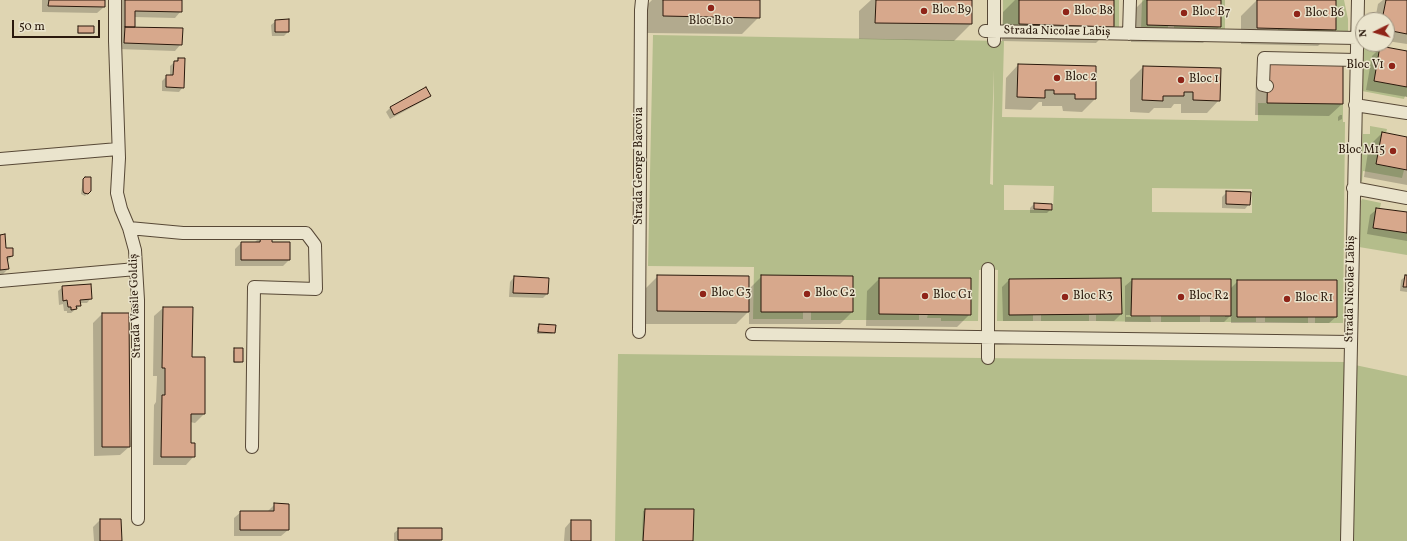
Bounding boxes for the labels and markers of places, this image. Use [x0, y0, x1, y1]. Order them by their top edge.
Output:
marker: Bloc B10 [706, 3, 716, 13]
place label: Bloc B9 [932, 4, 971, 18]
place label: Bloc B8 [1074, 5, 1113, 19]
marker: Bloc B9 [919, 6, 929, 16]
place label: Bloc B7 [1192, 6, 1231, 20]
marker: Bloc B8 [1061, 7, 1071, 17]
place label: Bloc B6 [1305, 7, 1344, 21]
marker: Bloc B7 [1179, 8, 1189, 18]
marker: Bloc B6 [1292, 9, 1302, 19]
place label: Bloc B10 [689, 15, 733, 29]
place label: Bloc V1 [1347, 59, 1384, 73]
marker: Bloc V1 [1387, 61, 1397, 71]
place label: Bloc 2 [1065, 71, 1097, 85]
marker: Bloc 2 [1052, 73, 1062, 83]
place label: Bloc 1 [1189, 73, 1219, 87]
marker: Bloc 1 [1176, 75, 1186, 85]
place label: Bloc M15 [1338, 144, 1385, 158]
marker: Bloc M15 [1388, 146, 1398, 156]
place label: Bloc G3 [711, 287, 751, 301]
place label: Bloc G2 [815, 287, 855, 301]
marker: Bloc G3 [698, 289, 708, 299]
marker: Bloc G2 [802, 289, 812, 299]
place label: Bloc G1 [933, 289, 972, 303]
place label: Bloc R3 [1073, 290, 1113, 304]
place label: Bloc R2 [1189, 290, 1229, 304]
marker: Bloc G1 [920, 291, 930, 301]
marker: Bloc R3 [1060, 292, 1070, 302]
marker: Bloc R2 [1176, 292, 1186, 302]
place label: Bloc R1 [1295, 292, 1333, 306]
marker: Bloc R1 [1282, 294, 1292, 304]

